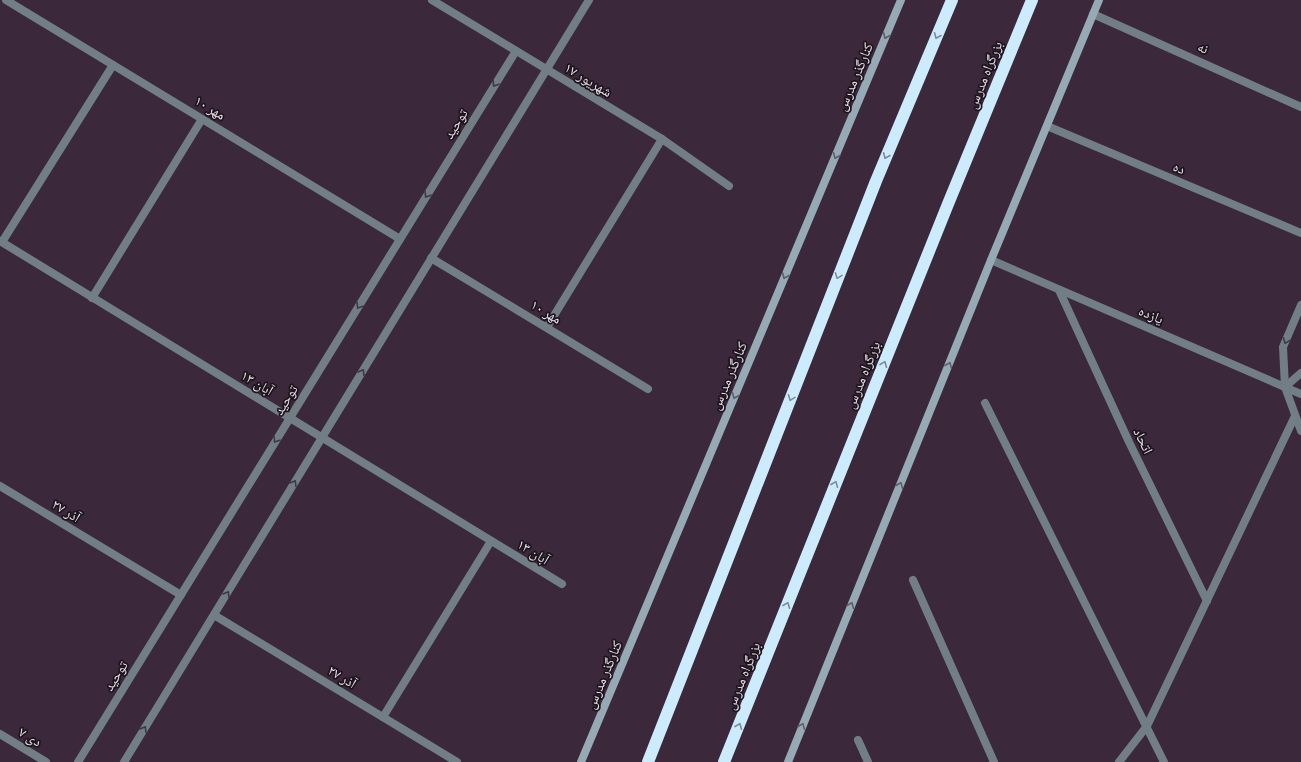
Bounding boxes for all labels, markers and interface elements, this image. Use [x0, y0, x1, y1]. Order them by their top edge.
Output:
one-way arrow [934, 31, 942, 39]
one-way arrow [883, 32, 891, 39]
street label: نه [1195, 38, 1211, 58]
street label: بزرگراه مدرس [964, 39, 1006, 111]
street label: کنارگذر مدرس [833, 40, 877, 114]
street label: ۱۷ شهریور [561, 59, 615, 101]
one-way arrow [493, 80, 500, 87]
street label: ۱۰ مهر [191, 92, 229, 124]
street label: توحید [440, 106, 472, 142]
one-way arrow [832, 152, 840, 159]
one-way arrow [883, 152, 891, 159]
street label: ده [1170, 158, 1188, 178]
one-way arrow [425, 191, 432, 198]
one-way arrow [782, 272, 790, 279]
one-way arrow [835, 273, 843, 280]
street label: ۱۰ مهر [527, 296, 565, 328]
one-way arrow [356, 302, 364, 309]
street label: یازده [1136, 302, 1166, 328]
one-way arrow [1282, 338, 1290, 345]
street label: کنارگذر مدرس [707, 339, 751, 413]
street label: بزرگراه مدرس [842, 339, 884, 411]
one-way arrow [879, 360, 887, 367]
one-way arrow [944, 361, 952, 369]
street label: ۱۳ آبان [238, 367, 277, 399]
one-way arrow [357, 369, 364, 376]
street label: توحید [270, 382, 302, 418]
one-way arrow [732, 391, 740, 399]
one-way arrow [787, 394, 795, 401]
street label: اتحاد [1129, 425, 1157, 457]
one-way arrow [273, 436, 281, 443]
one-way arrow [290, 480, 297, 487]
one-way arrow [831, 481, 839, 488]
one-way arrow [896, 482, 904, 489]
street label: ۲۷ آذر [49, 496, 84, 526]
street label: ۱۳ آبان [514, 536, 553, 569]
one-way arrow [222, 591, 229, 598]
one-way arrow [783, 602, 791, 609]
one-way arrow [847, 602, 855, 609]
street label: کنارگذر مدرس [582, 638, 626, 712]
street label: بزرگراه مدرس [722, 640, 764, 712]
street label: توحید [100, 658, 132, 694]
street label: ۲۷ آذر [325, 662, 360, 692]
one-way arrow [734, 722, 742, 729]
one-way arrow [798, 722, 806, 729]
street label: ۷ دی [15, 724, 45, 751]
one-way arrow [140, 726, 147, 733]

